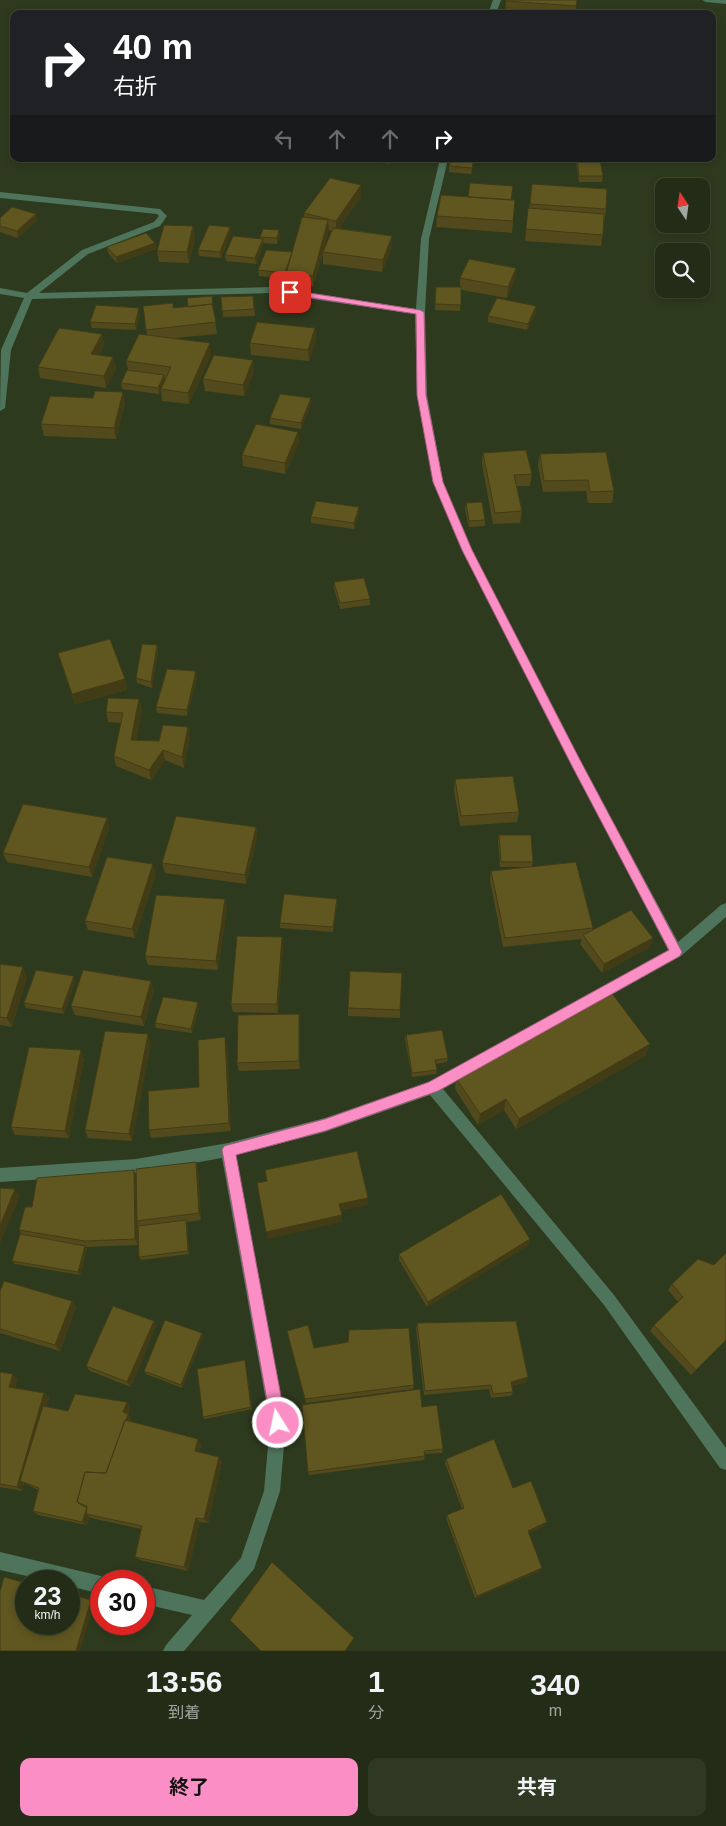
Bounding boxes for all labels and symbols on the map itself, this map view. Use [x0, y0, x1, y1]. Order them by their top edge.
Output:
north arrow [655, 178, 710, 232]
pin [269, 271, 311, 313]
position arrow [251, 1396, 303, 1448]
speed limit sign: 30 [90, 1570, 155, 1635]

